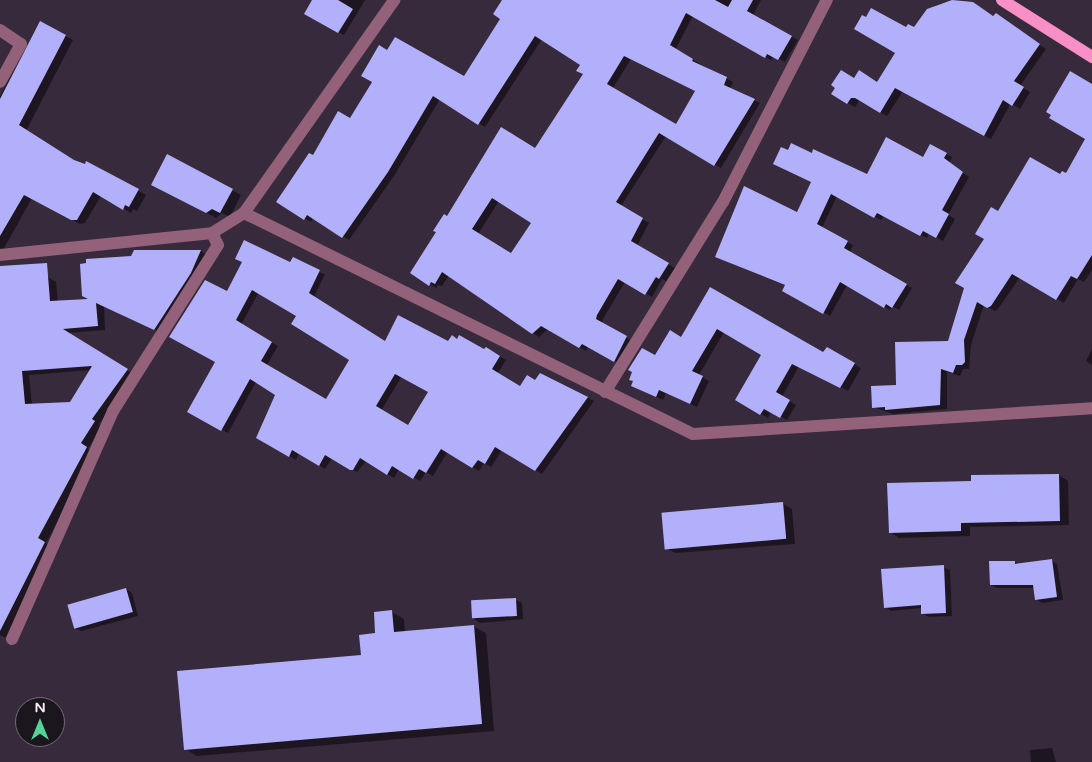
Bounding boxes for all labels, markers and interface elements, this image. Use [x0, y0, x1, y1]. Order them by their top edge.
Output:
north arrow [15, 697, 65, 747]
text: N [34, 699, 46, 716]

